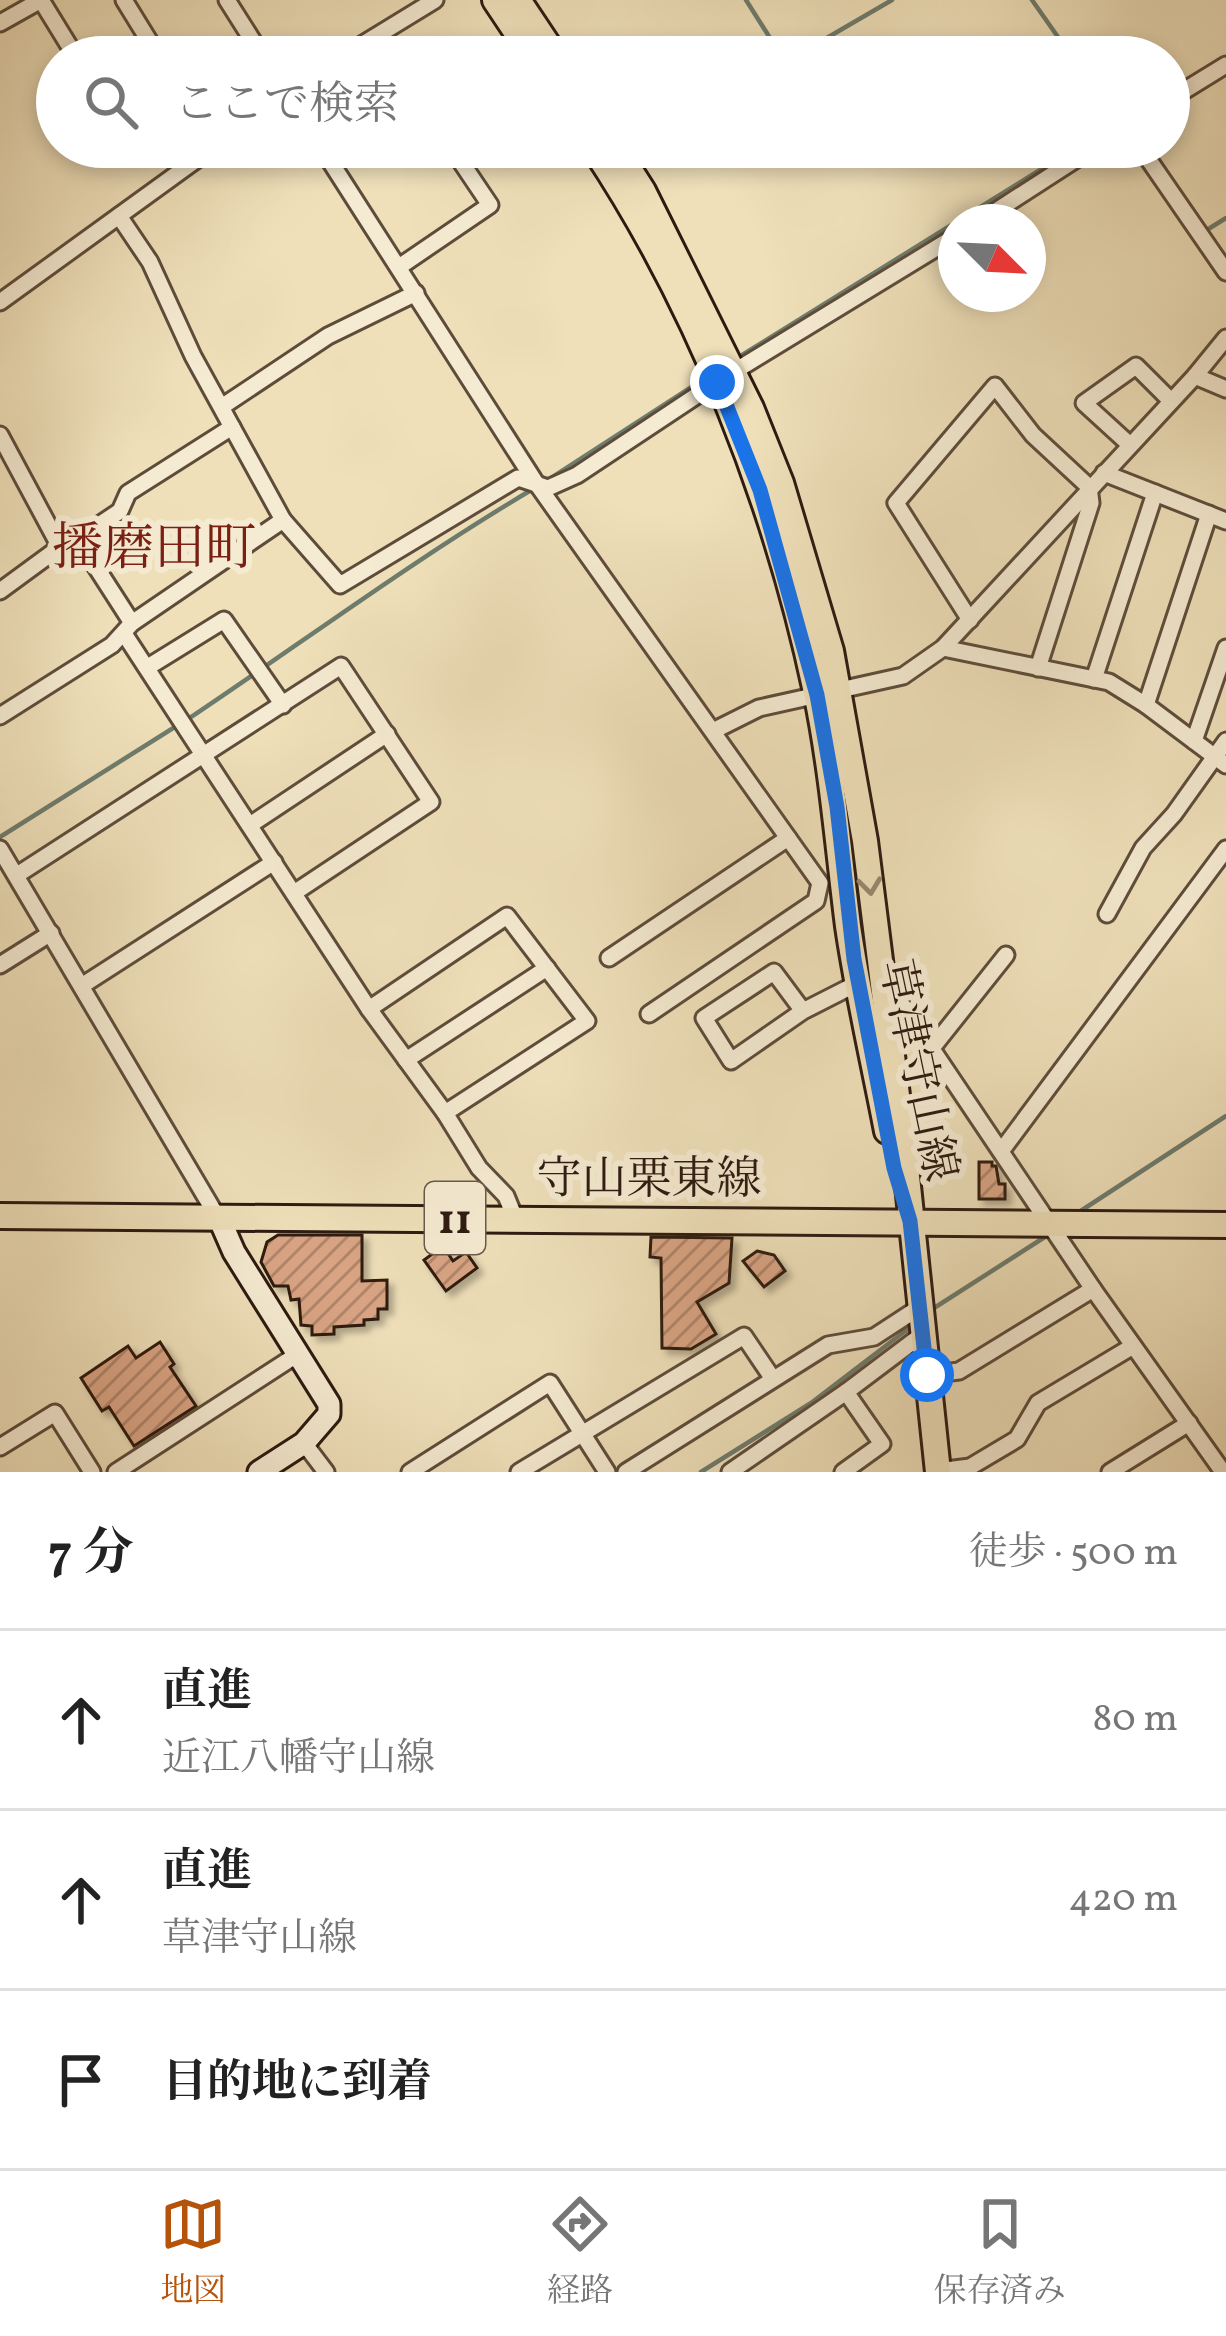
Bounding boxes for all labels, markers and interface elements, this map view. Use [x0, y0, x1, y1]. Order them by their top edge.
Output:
search box [36, 36, 1190, 168]
icon: search [78, 69, 144, 135]
text: ここで検索 [174, 75, 399, 138]
north arrow [938, 204, 1046, 312]
route end [690, 355, 744, 409]
district label: 播磨田町 [52, 515, 256, 586]
one-way arrow [857, 876, 883, 896]
street label: 草津守山線 [861, 954, 970, 1188]
street label: 守山栗東線 [536, 1150, 762, 1213]
road number: 11 [425, 1182, 485, 1254]
route start [900, 1348, 954, 1402]
text: 7 分 [48, 1520, 134, 1591]
text: 徒歩 · 500 m [969, 1527, 1178, 1581]
text: 直進 [162, 1662, 252, 1725]
icon: ahead [48, 1687, 114, 1753]
text: 80 m [1092, 1693, 1178, 1747]
text: 近江八幡守山線 [162, 1733, 435, 1787]
text: 直進 [162, 1842, 252, 1905]
icon: ahead [48, 1867, 114, 1933]
text: 420 m [1068, 1873, 1178, 1927]
text: 草津守山線 [162, 1913, 357, 1967]
icon: arrive [48, 2047, 114, 2113]
text: 目的地に到着 [162, 2053, 432, 2116]
tab: 地図 [160, 2191, 226, 2316]
tab: 経路 [547, 2191, 613, 2316]
tab: 保存済み [934, 2191, 1066, 2316]

